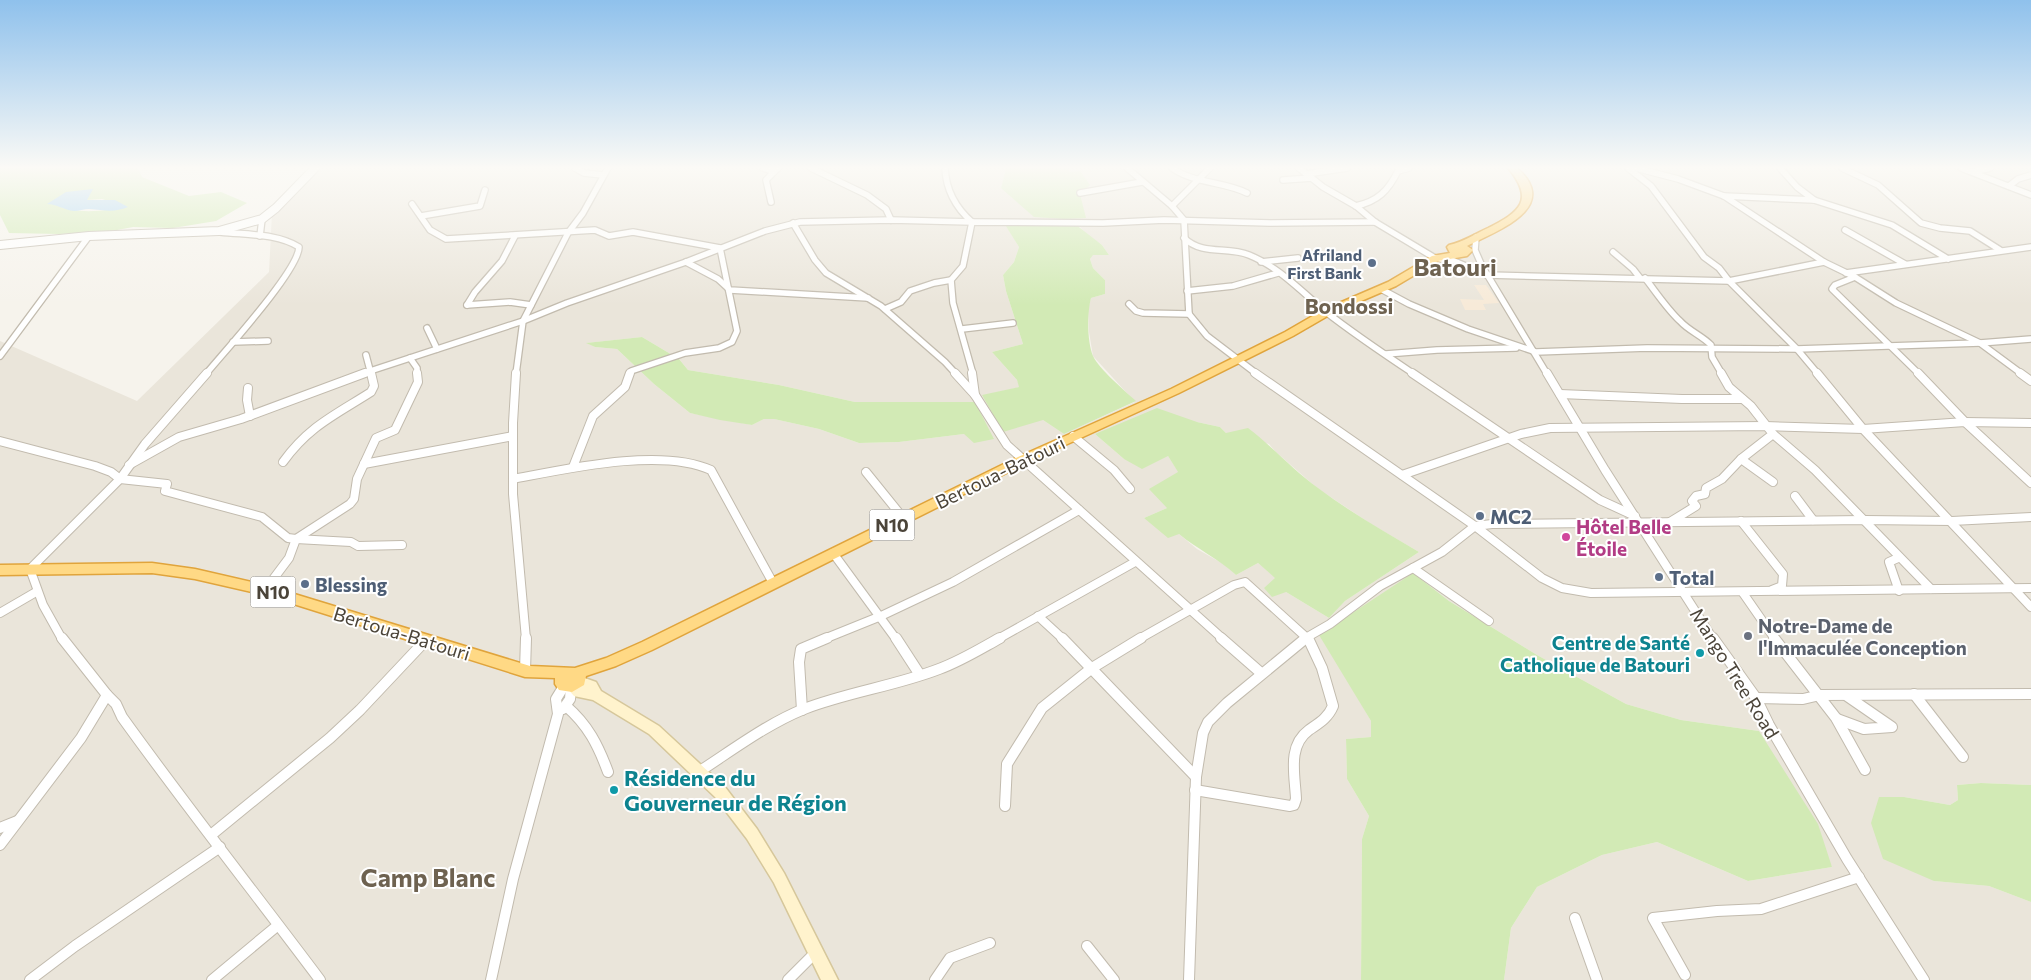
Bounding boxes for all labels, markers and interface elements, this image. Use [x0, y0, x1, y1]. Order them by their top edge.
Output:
place label: Afriland First Bank [1287, 245, 1363, 282]
district label: Batouri [1413, 252, 1497, 281]
marker: Afriland First Bank [1366, 257, 1378, 269]
district label: Bondossi [1305, 293, 1393, 318]
street label: Bertoua-Batouri [931, 431, 1069, 513]
place label: MC2 [1490, 505, 1532, 528]
road number: N10 [870, 510, 914, 540]
marker: MC2 [1474, 510, 1486, 522]
place label: Hôtel Belle Étoile [1576, 515, 1671, 560]
marker: Hôtel Belle Étoile [1560, 531, 1572, 543]
place label: Total [1669, 566, 1714, 589]
marker: Total [1653, 571, 1665, 583]
place label: Blessing [315, 573, 388, 596]
road number: N10 [250, 576, 296, 608]
marker: Blessing [299, 578, 311, 590]
street label: Bertoua-Batouri [331, 601, 473, 665]
street label: Mango Tree Road [1686, 603, 1784, 743]
place label: Notre-Dame de l'Immaculée Conception [1758, 614, 1967, 659]
marker: Notre-Dame de l'Immaculée Conception [1742, 630, 1754, 642]
place label: Centre de Santé Catholique de Batouri [1500, 631, 1690, 676]
marker: Centre de Santé Catholique de Batouri [1694, 647, 1706, 659]
place label: Résidence du Gouverneur de Région [624, 764, 847, 816]
marker: Résidence du Gouverneur de Région [608, 784, 620, 796]
district label: Camp Blanc [361, 862, 495, 892]

